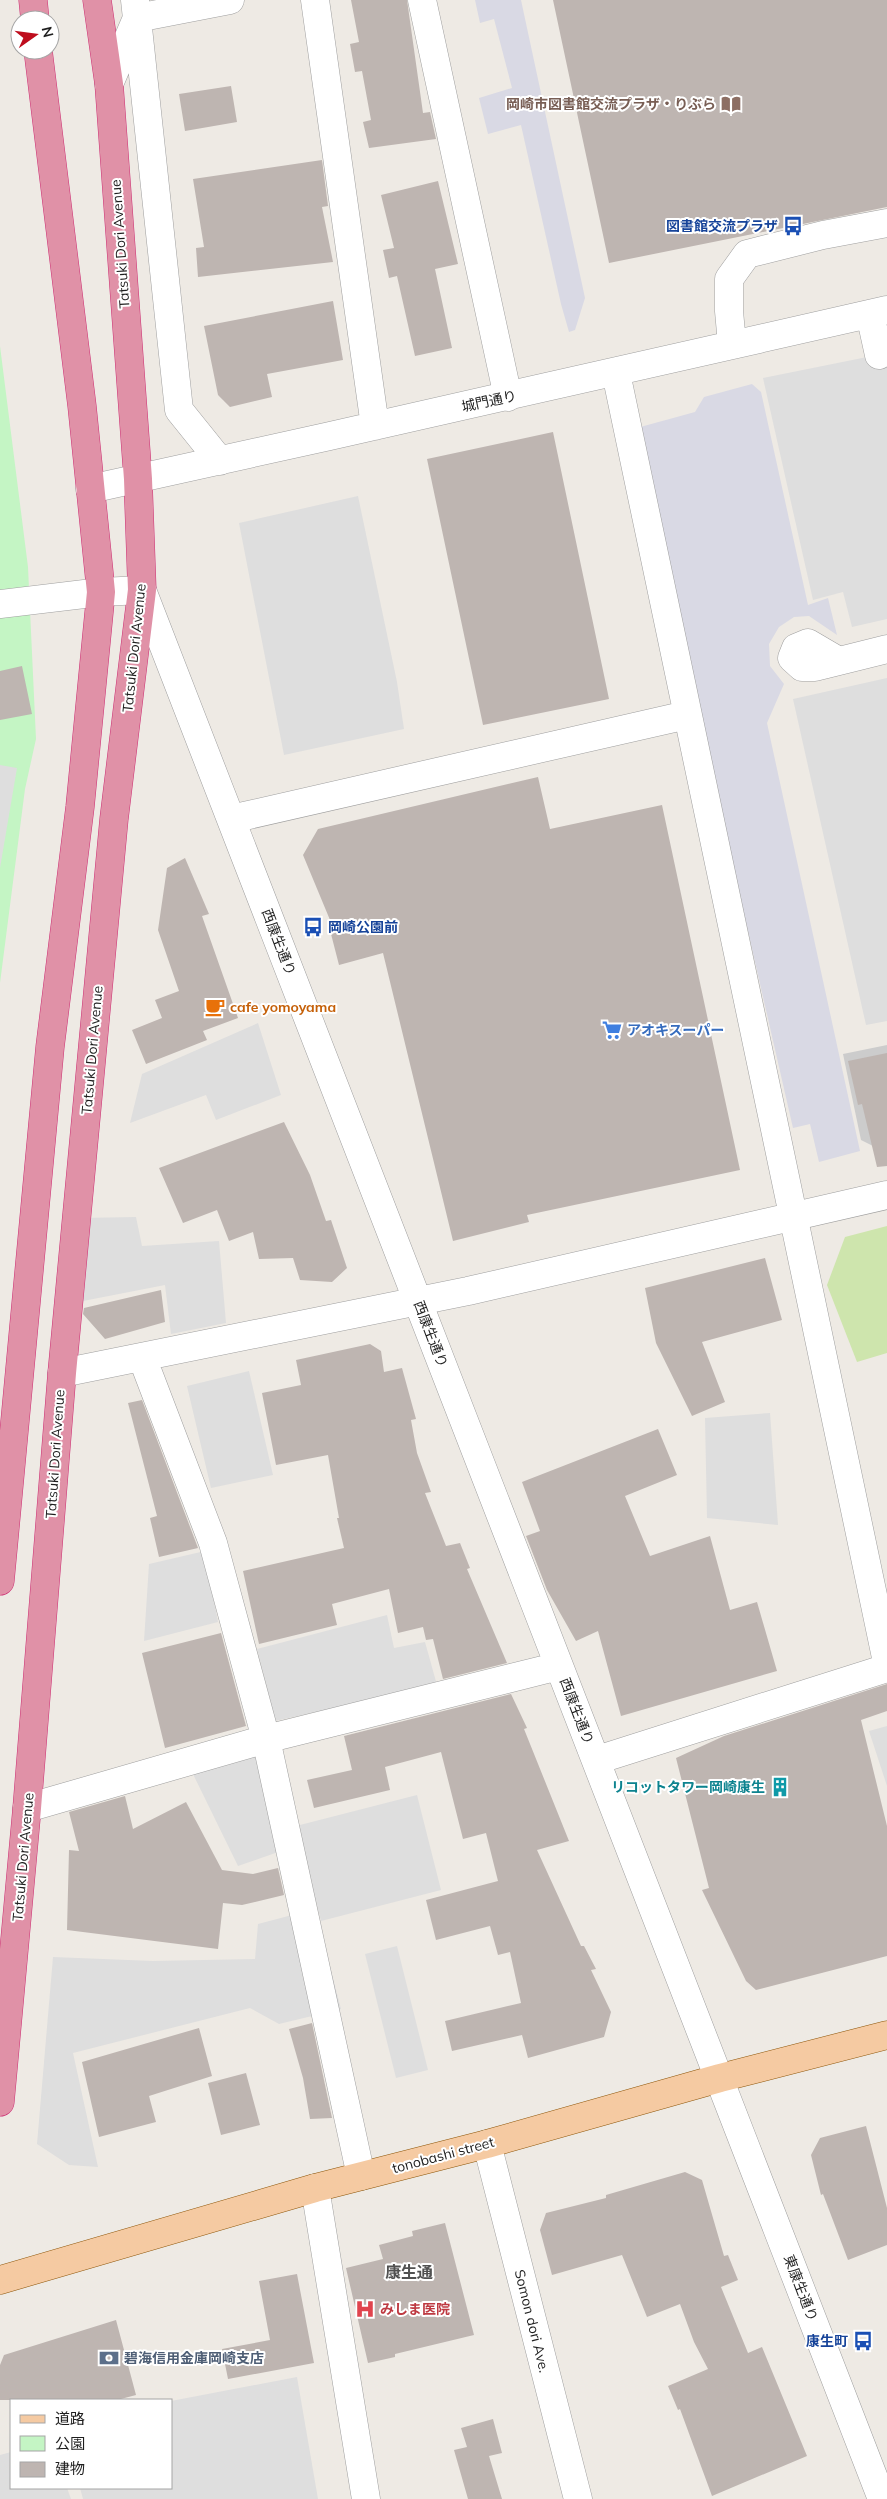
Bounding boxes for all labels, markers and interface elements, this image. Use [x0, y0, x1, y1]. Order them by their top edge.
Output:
north arrow [10, 10, 60, 60]
text: N [38, 25, 58, 39]
library icon: 岡崎市図書館交流プラザ・りぶら [720, 93, 742, 115]
place label: 岡崎市図書館交流プラザ・りぶら [506, 95, 716, 113]
street label: Tatsuki Dori Avenue [107, 179, 133, 309]
bus stop icon: 図書館交流プラザ [782, 215, 804, 237]
place label: 図書館交流プラザ [666, 217, 778, 235]
street label: 城門通り [460, 386, 518, 416]
street label: Tatsuki Dori Avenue [118, 583, 150, 713]
street label: 西康生通り [258, 906, 300, 978]
bus stop icon: 岡崎公園前 [302, 916, 324, 938]
place label: 岡崎公園前 [328, 918, 398, 936]
street label: Tatsuki Dori Avenue [77, 985, 107, 1115]
cafe icon: cafe yomoyama [204, 996, 226, 1018]
place label: cafe yomoyama [230, 998, 336, 1016]
supermarket icon: アオキスーパー [601, 1019, 623, 1041]
place label: アオキスーパー [627, 1021, 724, 1039]
street label: 西康生通り [410, 1298, 452, 1370]
street label: Tatsuki Dori Avenue [42, 1389, 68, 1519]
street label: 西康生通り [556, 1675, 598, 1747]
building icon: リコットタワー岡崎康生 [769, 1776, 791, 1798]
place label: リコットタワー岡崎康生 [611, 1778, 765, 1796]
street label: Tatsuki Dori Avenue [8, 1792, 38, 1922]
street label: tonobashi street [390, 2133, 496, 2177]
street label: 東康生通り [780, 2252, 822, 2324]
district label: 康生通 [385, 2262, 433, 2282]
street label: Somon dori Ave. [511, 2268, 553, 2374]
hospital icon: みしま医院 [354, 2298, 376, 2320]
place label: みしま医院 [380, 2300, 450, 2318]
bus stop icon: 康生町 [852, 2330, 874, 2352]
place label: 康生町 [806, 2332, 848, 2350]
bank icon: 碧海信用金庫岡崎支店 [98, 2347, 120, 2369]
place label: 碧海信用金庫岡崎支店 [124, 2349, 264, 2367]
legend [10, 2399, 172, 2489]
text: 道路 [55, 2409, 85, 2428]
text: 公園 [55, 2434, 85, 2453]
text: 建物 [55, 2459, 85, 2478]

